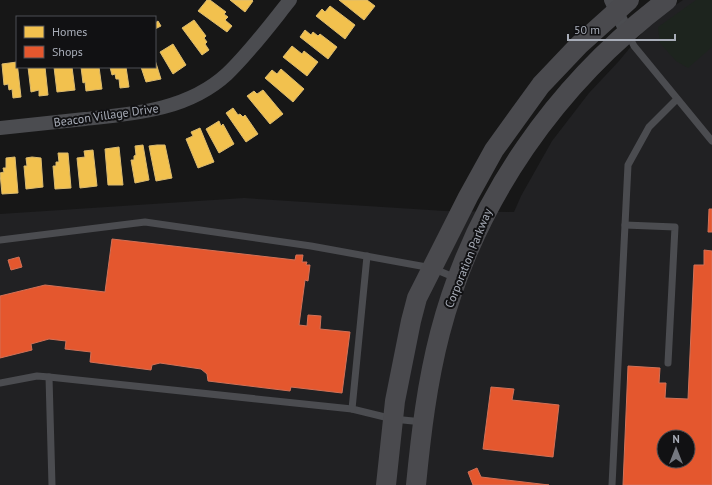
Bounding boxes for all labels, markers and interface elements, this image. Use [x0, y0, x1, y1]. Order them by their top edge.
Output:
legend [16, 16, 156, 68]
scale bar [568, 16, 675, 42]
text: 50 m [574, 22, 600, 37]
text: Homes [52, 24, 87, 39]
text: Shops [52, 44, 83, 59]
street label: Beacon Village Drive [53, 100, 159, 130]
street label: Corporation Parkway [441, 206, 495, 310]
north arrow [656, 429, 696, 469]
text: N [672, 432, 680, 446]

